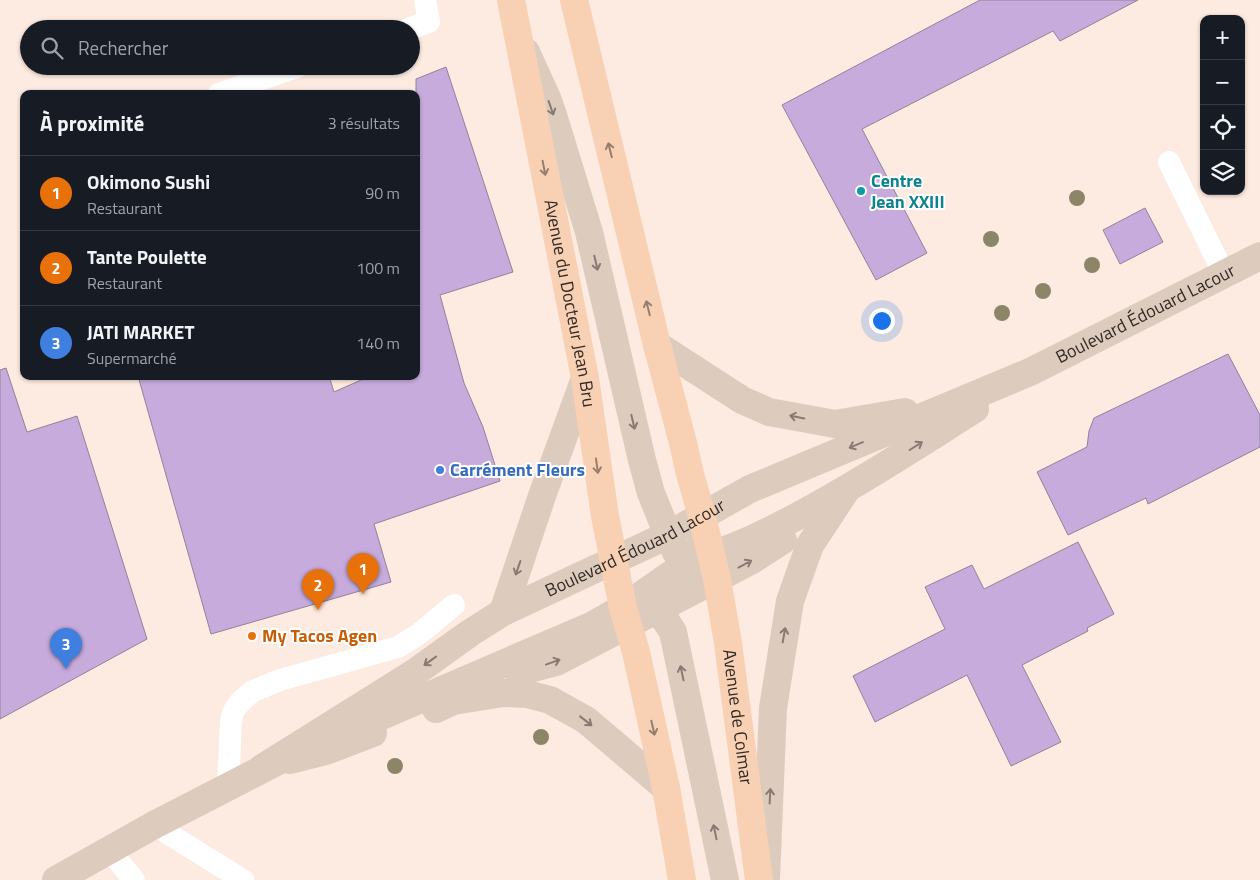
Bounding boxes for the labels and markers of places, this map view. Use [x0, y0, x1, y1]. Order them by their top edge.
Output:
place label: Centre Jean XXIII [871, 167, 945, 215]
marker: Centre Jean XXIII [855, 185, 867, 197]
place label: Carrément Fleurs [450, 456, 585, 483]
marker: Carrément Fleurs [434, 464, 446, 476]
pin: 1 [347, 553, 379, 594]
pin: 2 [302, 569, 334, 610]
place label: My Tacos Agen [262, 622, 377, 649]
pin: 3 [50, 628, 82, 669]
marker: My Tacos Agen [246, 630, 258, 642]

